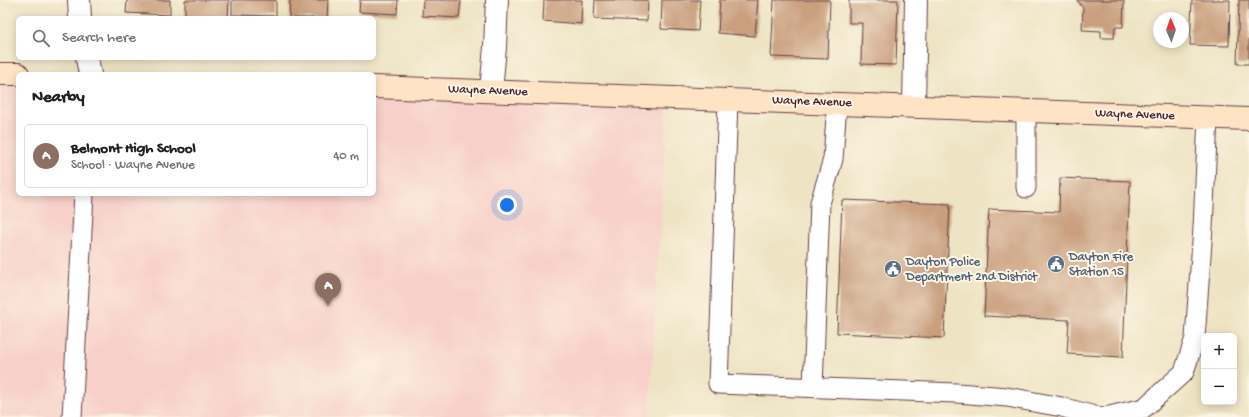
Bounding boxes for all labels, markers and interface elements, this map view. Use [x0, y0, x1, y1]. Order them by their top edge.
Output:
north arrow [1153, 12, 1189, 48]
search box [16, 16, 376, 60]
icon: search [30, 27, 52, 49]
text: Search here [62, 29, 136, 47]
street label: Wayne Avenue [448, 82, 528, 100]
text: Nearby [32, 88, 85, 108]
street label: Wayne Avenue [772, 93, 852, 111]
street label: Wayne Avenue [1095, 106, 1175, 124]
text: Belmont High School [71, 140, 196, 158]
text: A [42, 149, 50, 164]
text: 40 m [333, 149, 359, 164]
text: School · Wayne Avenue [71, 158, 195, 173]
your location [497, 195, 517, 215]
place label: Dayton Fire Station 15 [1068, 250, 1133, 280]
public building icon: Dayton Fire Station 15 [1046, 254, 1066, 274]
place label: Dayton Police Department 2nd District [905, 255, 1039, 285]
public building icon: Dayton Police Department 2nd District [883, 259, 903, 279]
pin: A [315, 273, 341, 306]
map controls [1201, 333, 1237, 405]
button: + [1201, 333, 1237, 369]
button: − [1201, 369, 1237, 405]

